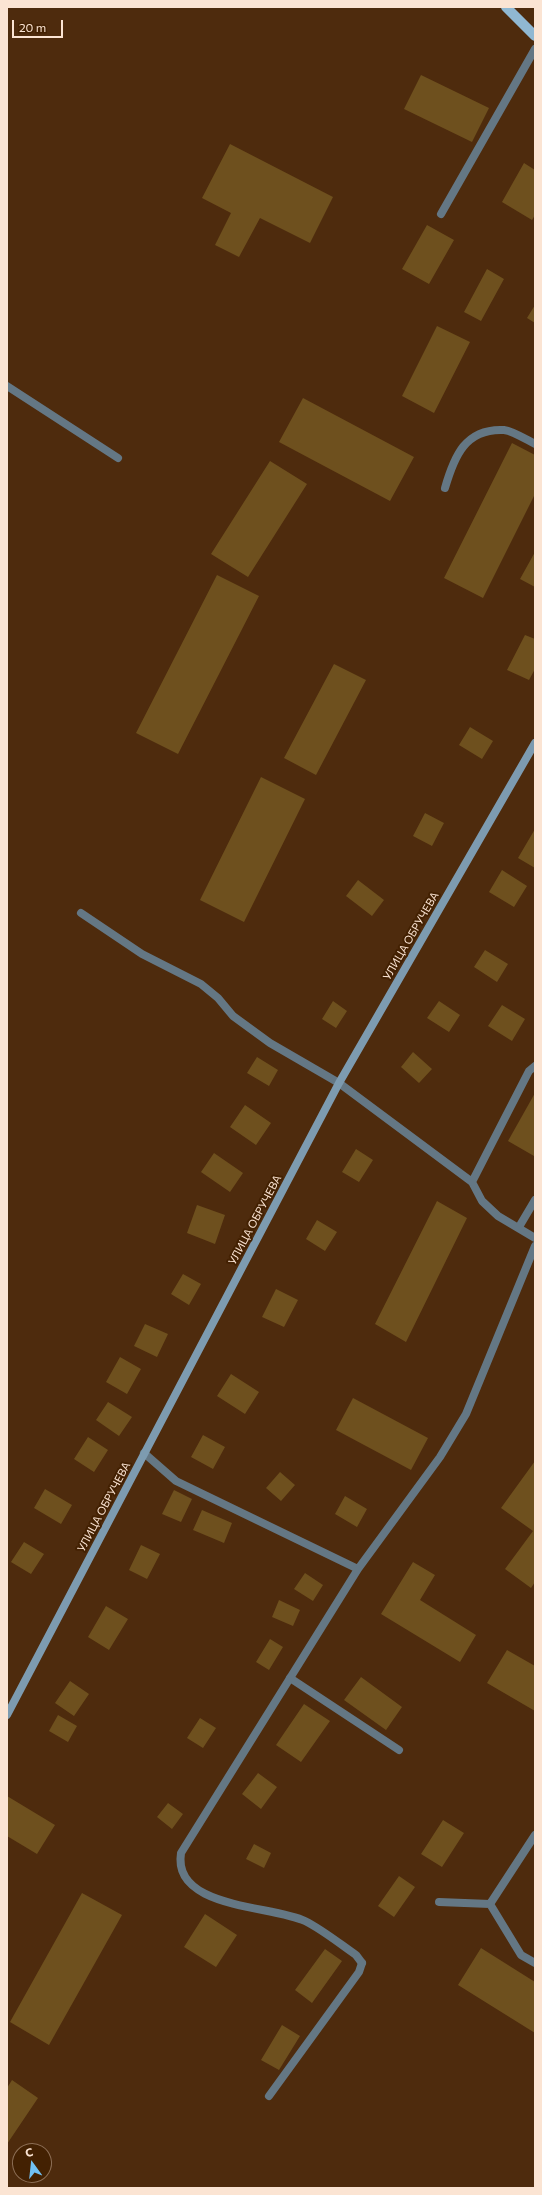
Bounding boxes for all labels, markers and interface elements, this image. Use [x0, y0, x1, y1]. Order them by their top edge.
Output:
scale bar [14, 12, 65, 38]
text: 20 m [19, 20, 46, 34]
street label: УЛИЦА ОБРУЧЕВА [380, 890, 442, 982]
street label: УЛИЦА ОБРУЧЕВА [226, 1173, 284, 1267]
street label: УЛИЦА ОБРУЧЕВА [75, 1460, 133, 1554]
north arrow [12, 2143, 52, 2183]
text: С [24, 2145, 34, 2159]

